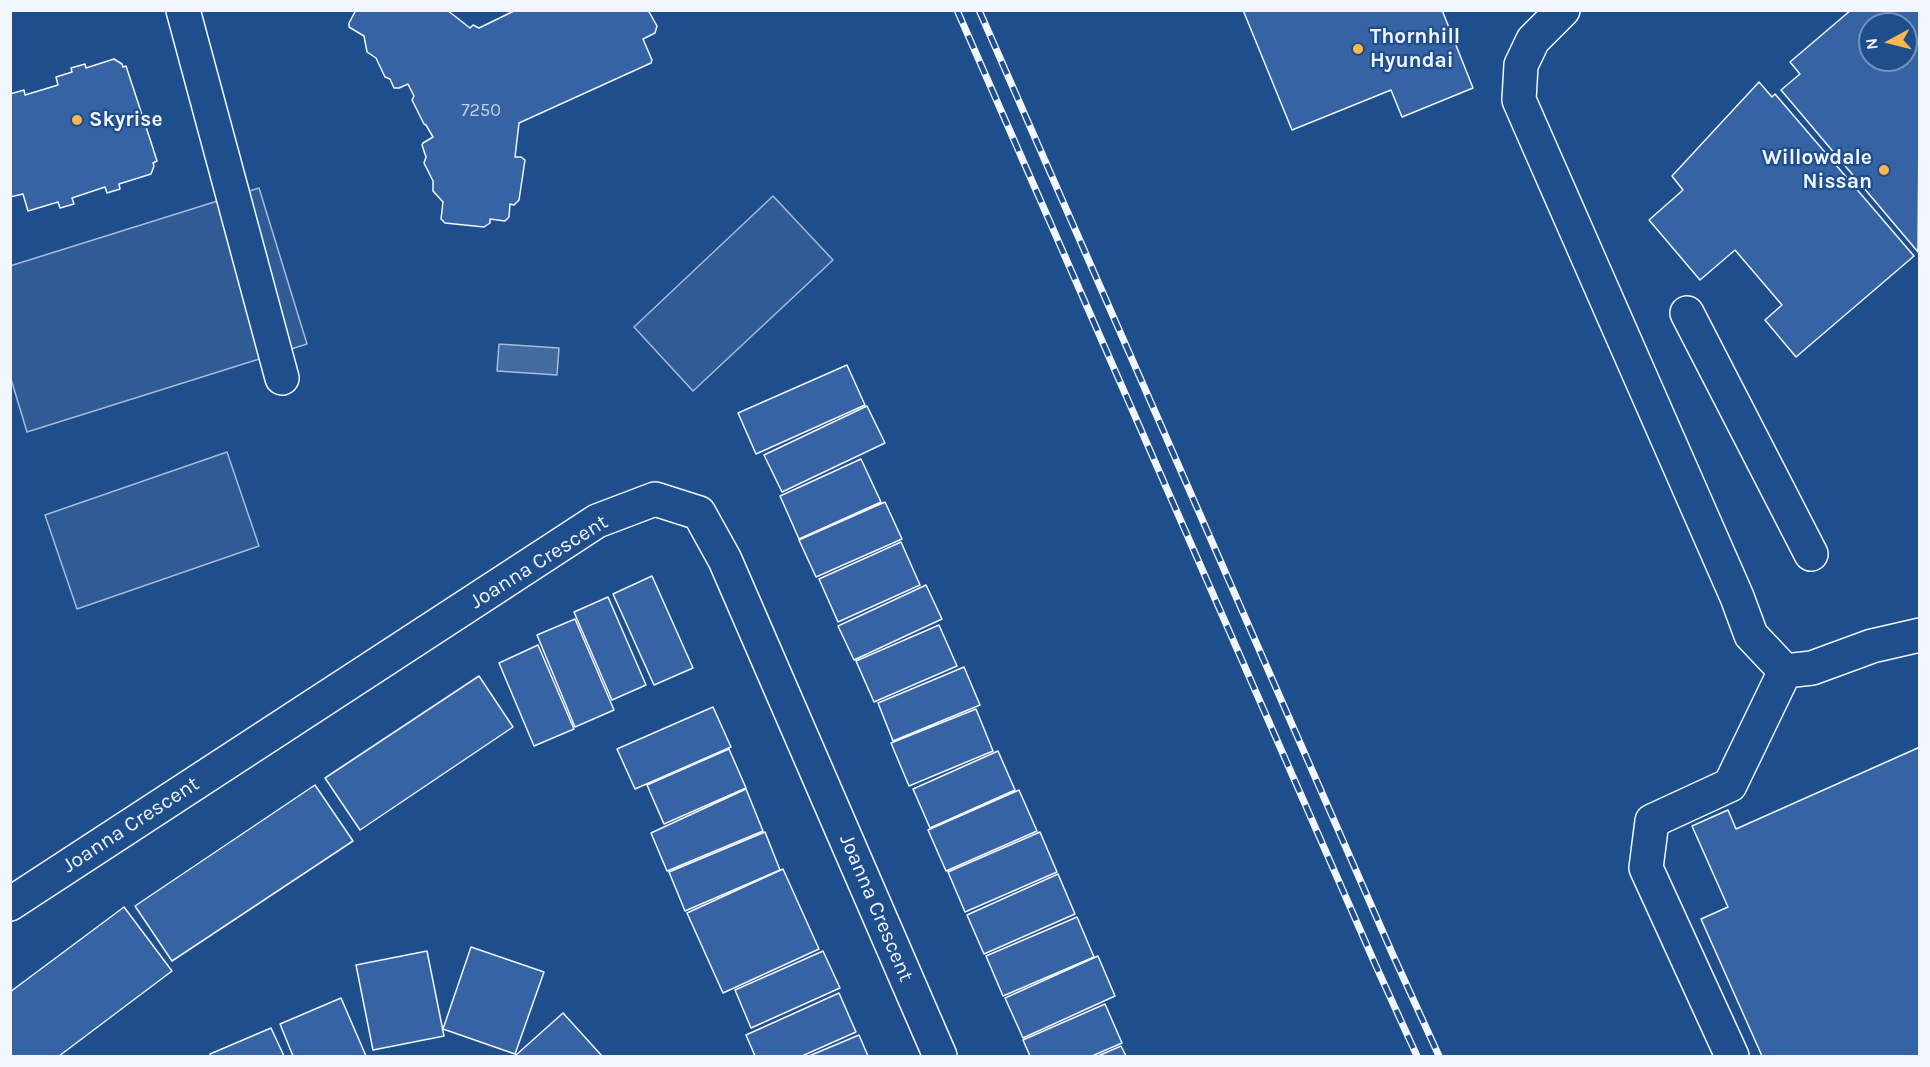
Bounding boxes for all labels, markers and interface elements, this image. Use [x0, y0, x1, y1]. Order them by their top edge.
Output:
north arrow [1858, 12, 1918, 72]
place label: Thornhill Hyundai [1370, 24, 1460, 74]
text: N [1861, 37, 1882, 51]
marker: Thornhill Hyundai [1351, 42, 1365, 56]
house number: 7250 [461, 100, 501, 122]
place label: Skyrise [89, 107, 163, 133]
marker: Skyrise [70, 113, 84, 127]
place label: Willowdale Nissan [1762, 145, 1872, 195]
marker: Willowdale Nissan [1877, 163, 1891, 177]
street label: Joanna Crescent [465, 509, 613, 615]
street label: Joanna Crescent [58, 771, 204, 879]
street label: Joanna Crescent [834, 830, 918, 986]

